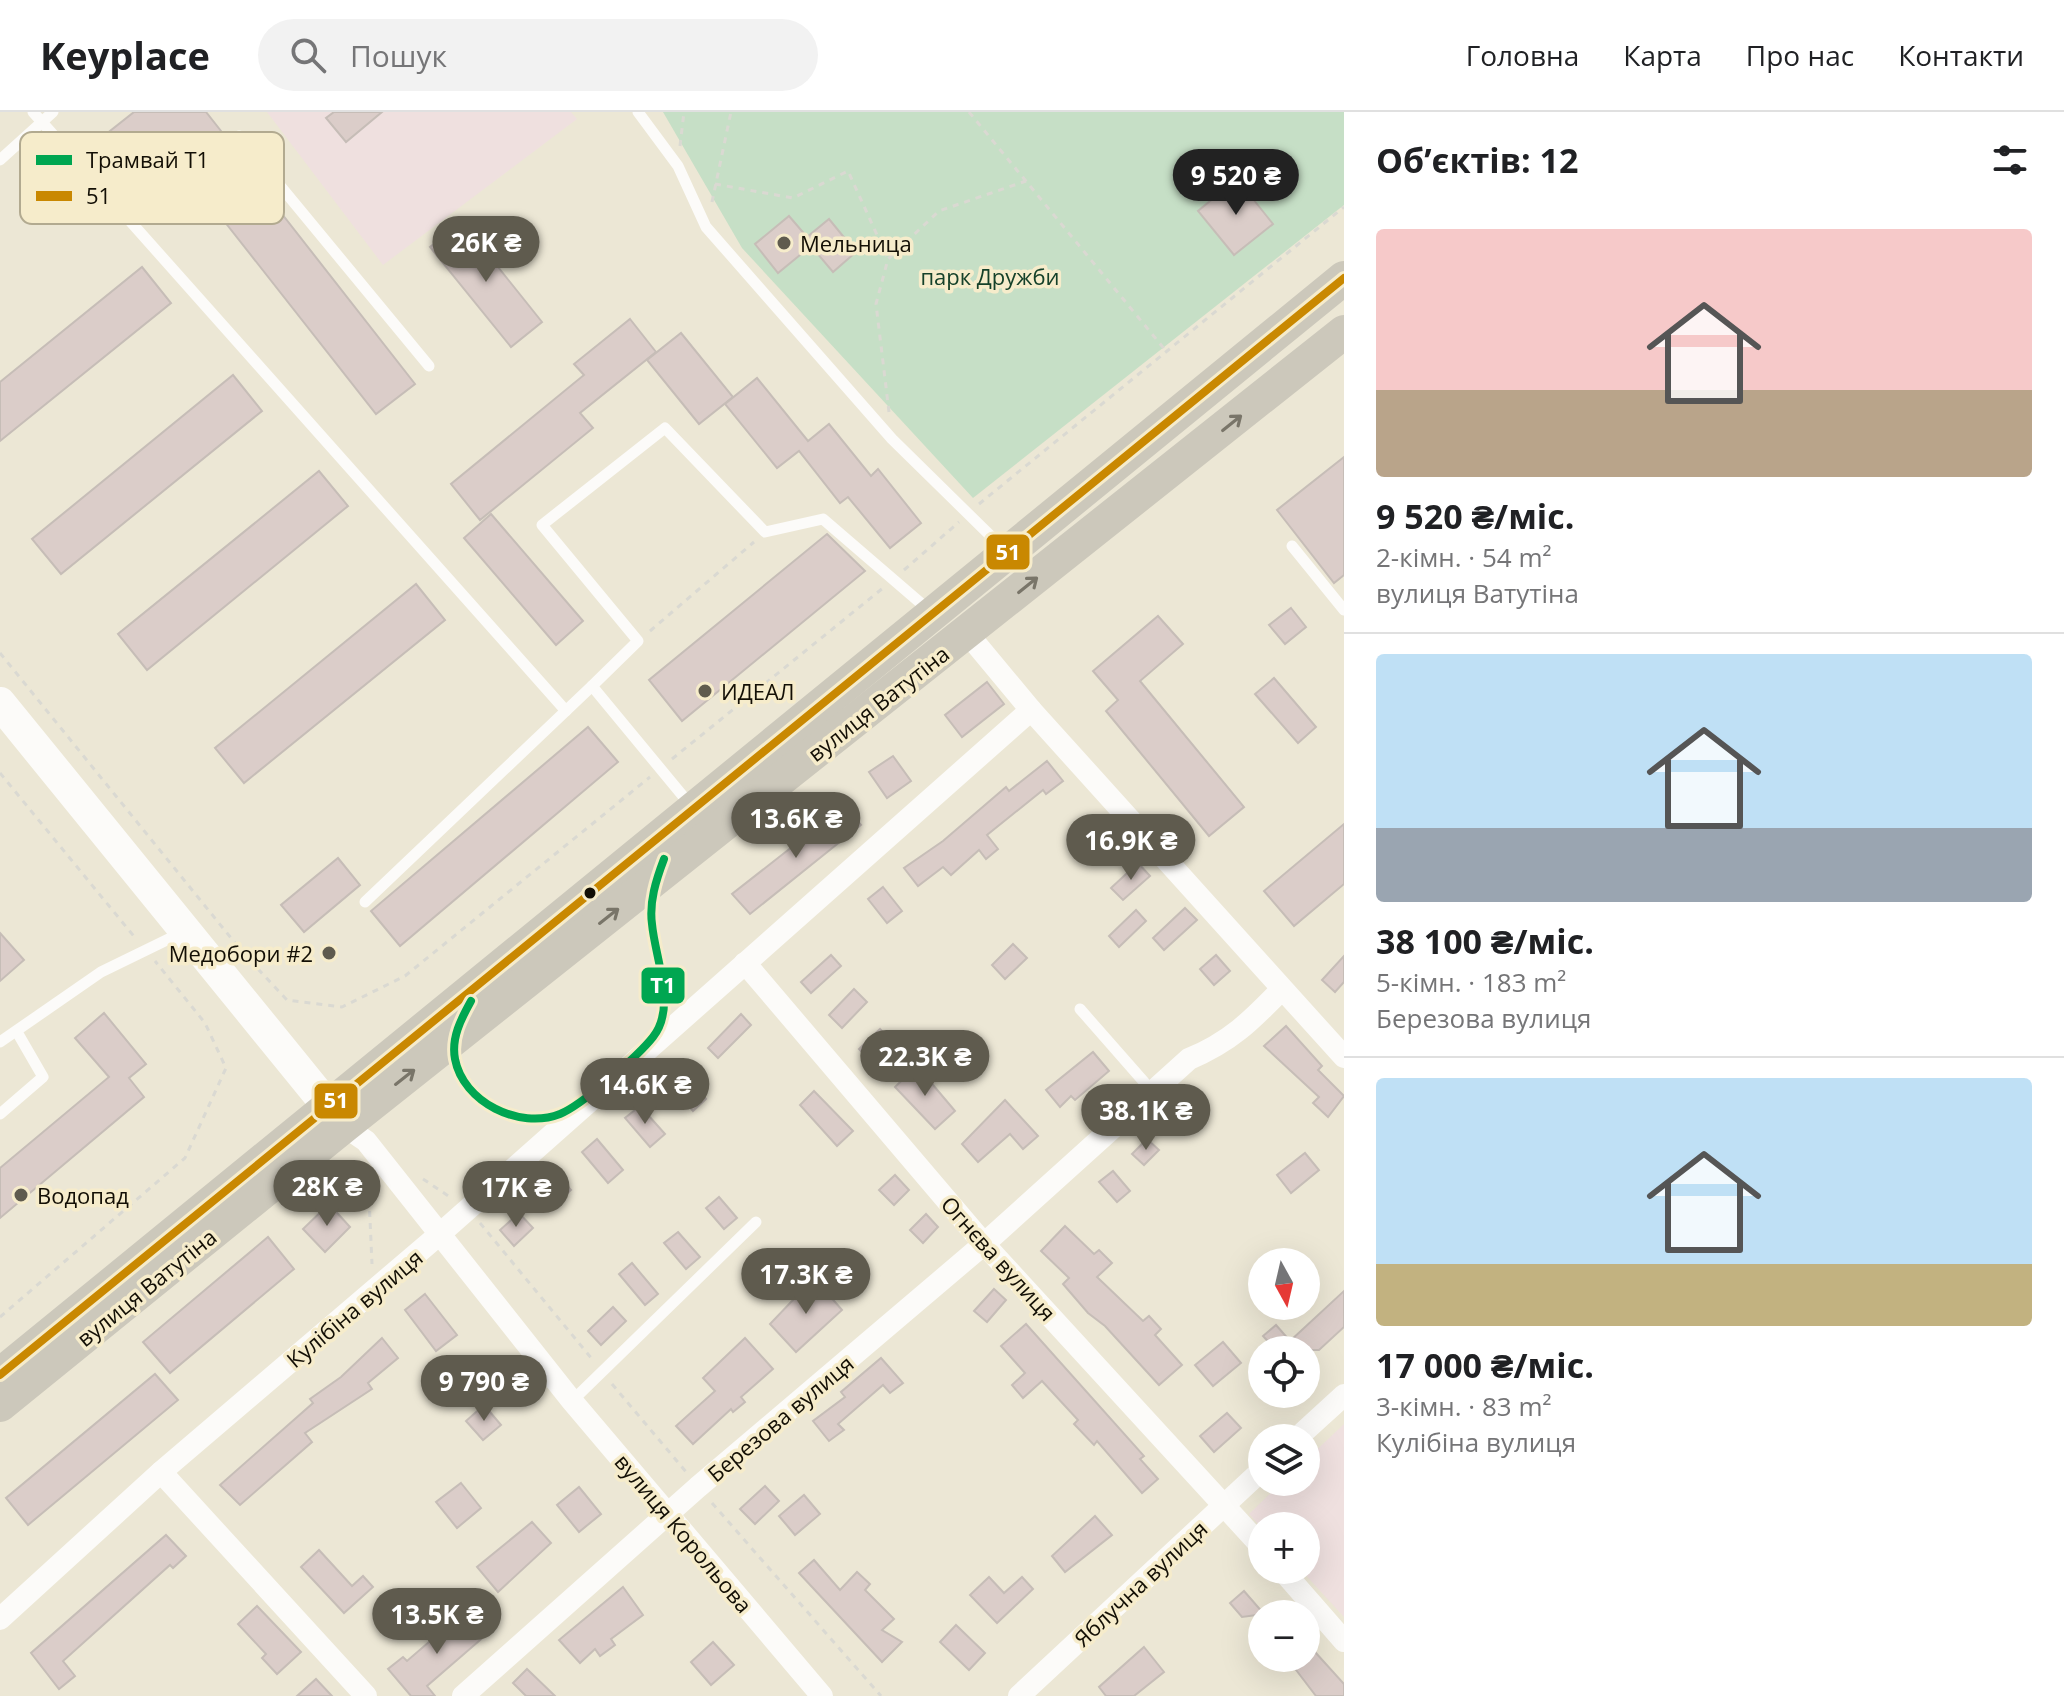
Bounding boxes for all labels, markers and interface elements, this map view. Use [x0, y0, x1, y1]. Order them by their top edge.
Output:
search box [258, 19, 818, 91]
text: Keyplace [40, 29, 210, 81]
icon: search [286, 33, 330, 77]
text: Пошук [350, 35, 447, 76]
text: Головна [1466, 36, 1579, 74]
text: Карта [1623, 36, 1702, 74]
text: Про нас [1746, 36, 1854, 74]
text: Контакти [1898, 36, 2024, 74]
legend [20, 132, 284, 224]
text: Об’єктів: 12 [1376, 137, 1578, 183]
icon: filters [1988, 138, 2032, 182]
text: Трамвай T1 [86, 144, 209, 174]
pin: 9 520 ₴ [1162, 149, 1310, 217]
text: 9 520 ₴ [1191, 157, 1281, 193]
text: 51 [86, 180, 111, 210]
pin: 26K ₴ [430, 216, 542, 284]
text: 26K ₴ [450, 224, 522, 260]
place label: Мельница [800, 228, 912, 258]
marker: Мельница [775, 234, 793, 252]
park label: парк Дружби [920, 261, 1060, 291]
icon: home [1632, 281, 1776, 425]
one-way arrow [1221, 414, 1242, 431]
text: 9 520 ₴/міс. [1376, 493, 1574, 539]
line badge: 51 [985, 533, 1031, 571]
text: 51 [995, 536, 1021, 566]
text: 2-кімн. · 54 m² [1376, 539, 1552, 575]
text: вулиця Ватутіна [1376, 575, 1579, 611]
one-way arrow [1017, 576, 1038, 593]
street label: вулиця Ватутіна [801, 638, 955, 768]
place label: ИДЕАЛ [721, 676, 794, 706]
marker: ИДЕАЛ [696, 682, 714, 700]
icon: home [1632, 706, 1776, 850]
pin: 13.6K ₴ [722, 792, 870, 860]
text: 13.6K ₴ [749, 800, 843, 836]
pin: 16.9K ₴ [1057, 814, 1205, 882]
text: 16.9K ₴ [1084, 822, 1178, 858]
unlabelled marker [582, 885, 598, 901]
one-way arrow [598, 907, 619, 925]
text: 38 100 ₴/міс. [1376, 918, 1594, 964]
place label: Медобори #2 [169, 938, 313, 968]
marker: Медобори #2 [320, 944, 338, 962]
text: 5-кімн. · 183 m² [1376, 964, 1566, 1000]
line badge: T1 [640, 966, 686, 1005]
text: T1 [650, 969, 676, 999]
text: Березова вулиця [1376, 1000, 1591, 1036]
pin: 22.3K ₴ [851, 1030, 999, 1098]
text: 22.3K ₴ [878, 1038, 972, 1074]
pin: 14.6K ₴ [571, 1058, 719, 1126]
text: 14.6K ₴ [598, 1066, 692, 1102]
one-way arrow [394, 1069, 415, 1086]
line badge: 51 [313, 1082, 359, 1120]
text: 51 [323, 1084, 349, 1114]
pin: 38.1K ₴ [1072, 1084, 1220, 1152]
text: 38.1K ₴ [1099, 1092, 1193, 1128]
icon: home [1632, 1130, 1776, 1274]
pin: 28K ₴ [271, 1160, 383, 1228]
pin: 17K ₴ [460, 1161, 572, 1229]
text: 28K ₴ [291, 1168, 363, 1204]
text: 17K ₴ [480, 1169, 552, 1205]
place label: Водопад [37, 1180, 129, 1210]
marker: Водопад [12, 1186, 30, 1204]
street label: Огнєва вулиця [935, 1189, 1063, 1327]
street label: вулиця Ватутіна [70, 1221, 222, 1353]
street label: Кулібіна вулиця [280, 1242, 428, 1374]
pin: 17.3K ₴ [732, 1248, 880, 1316]
north arrow [1248, 1248, 1320, 1320]
map controls [1248, 1248, 1320, 1672]
text: 17.3K ₴ [759, 1256, 853, 1292]
button: locate [1248, 1336, 1320, 1408]
text: 17 000 ₴/міс. [1376, 1342, 1594, 1388]
street label: Березова вулиця [701, 1348, 859, 1488]
pin: 9 790 ₴ [410, 1355, 558, 1423]
text: 9 790 ₴ [439, 1363, 529, 1399]
text: 3-кімн. · 83 m² [1376, 1388, 1552, 1424]
button: layers [1248, 1424, 1320, 1496]
text: Кулібіна вулиця [1376, 1424, 1576, 1460]
street label: вулиця Корольова [609, 1447, 759, 1619]
button: + [1248, 1512, 1320, 1584]
street label: Яблучна вулиця [1067, 1513, 1213, 1653]
pin: 13.5K ₴ [363, 1588, 511, 1656]
text: 13.5K ₴ [390, 1596, 484, 1632]
button: − [1248, 1600, 1320, 1672]

